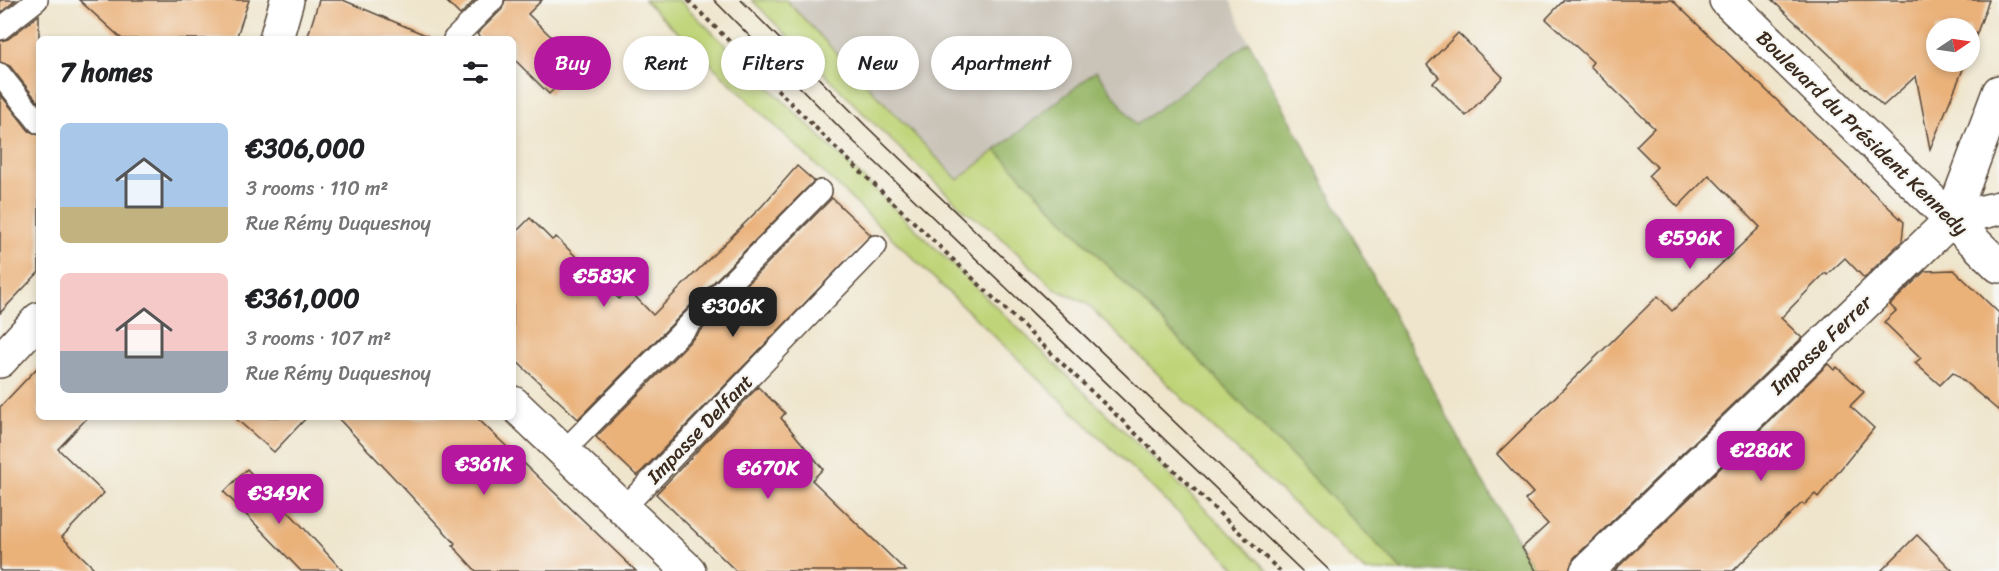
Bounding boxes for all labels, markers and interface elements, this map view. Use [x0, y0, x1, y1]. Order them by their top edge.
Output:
north arrow [1926, 18, 1980, 72]
map controls [1926, 18, 1980, 72]
street label: Boulevard du Président Kennedy [1748, 22, 1977, 245]
chip: Buy [534, 36, 611, 90]
chip: Rent [623, 36, 709, 90]
chip: Filters [721, 36, 825, 90]
chip: New [837, 36, 919, 90]
chip: Apartment [931, 36, 1072, 90]
text: 7 homes [60, 49, 152, 95]
icon: filters [459, 56, 492, 89]
text: €306,000 [246, 125, 365, 171]
icon: home [108, 147, 180, 219]
text: 3 rooms · 110 m² [246, 171, 388, 206]
text: Rue Rémy Duquesnoy [246, 206, 431, 241]
pin: €596K [1648, 219, 1732, 270]
text: €596K [1659, 221, 1721, 256]
pin: €583K [562, 257, 646, 308]
text: €583K [574, 259, 634, 294]
text: €361,000 [246, 275, 360, 321]
street label: Impasse Ferrer [1761, 285, 1882, 404]
pin: €306K [691, 287, 775, 338]
text: €306K [703, 289, 763, 324]
icon: home [108, 297, 180, 369]
text: 3 rooms · 107 m² [246, 321, 391, 356]
text: Rue Rémy Duquesnoy [246, 356, 431, 391]
street label: Impasse Delfant [637, 365, 762, 493]
pin: €286K [1719, 431, 1803, 482]
text: €286K [1731, 433, 1791, 468]
pin: €361K [442, 445, 526, 496]
text: €361K [456, 447, 512, 482]
pin: €670K [726, 449, 810, 500]
text: €670K [738, 451, 798, 486]
pin: €349K [237, 474, 321, 525]
text: €349K [248, 476, 310, 511]

